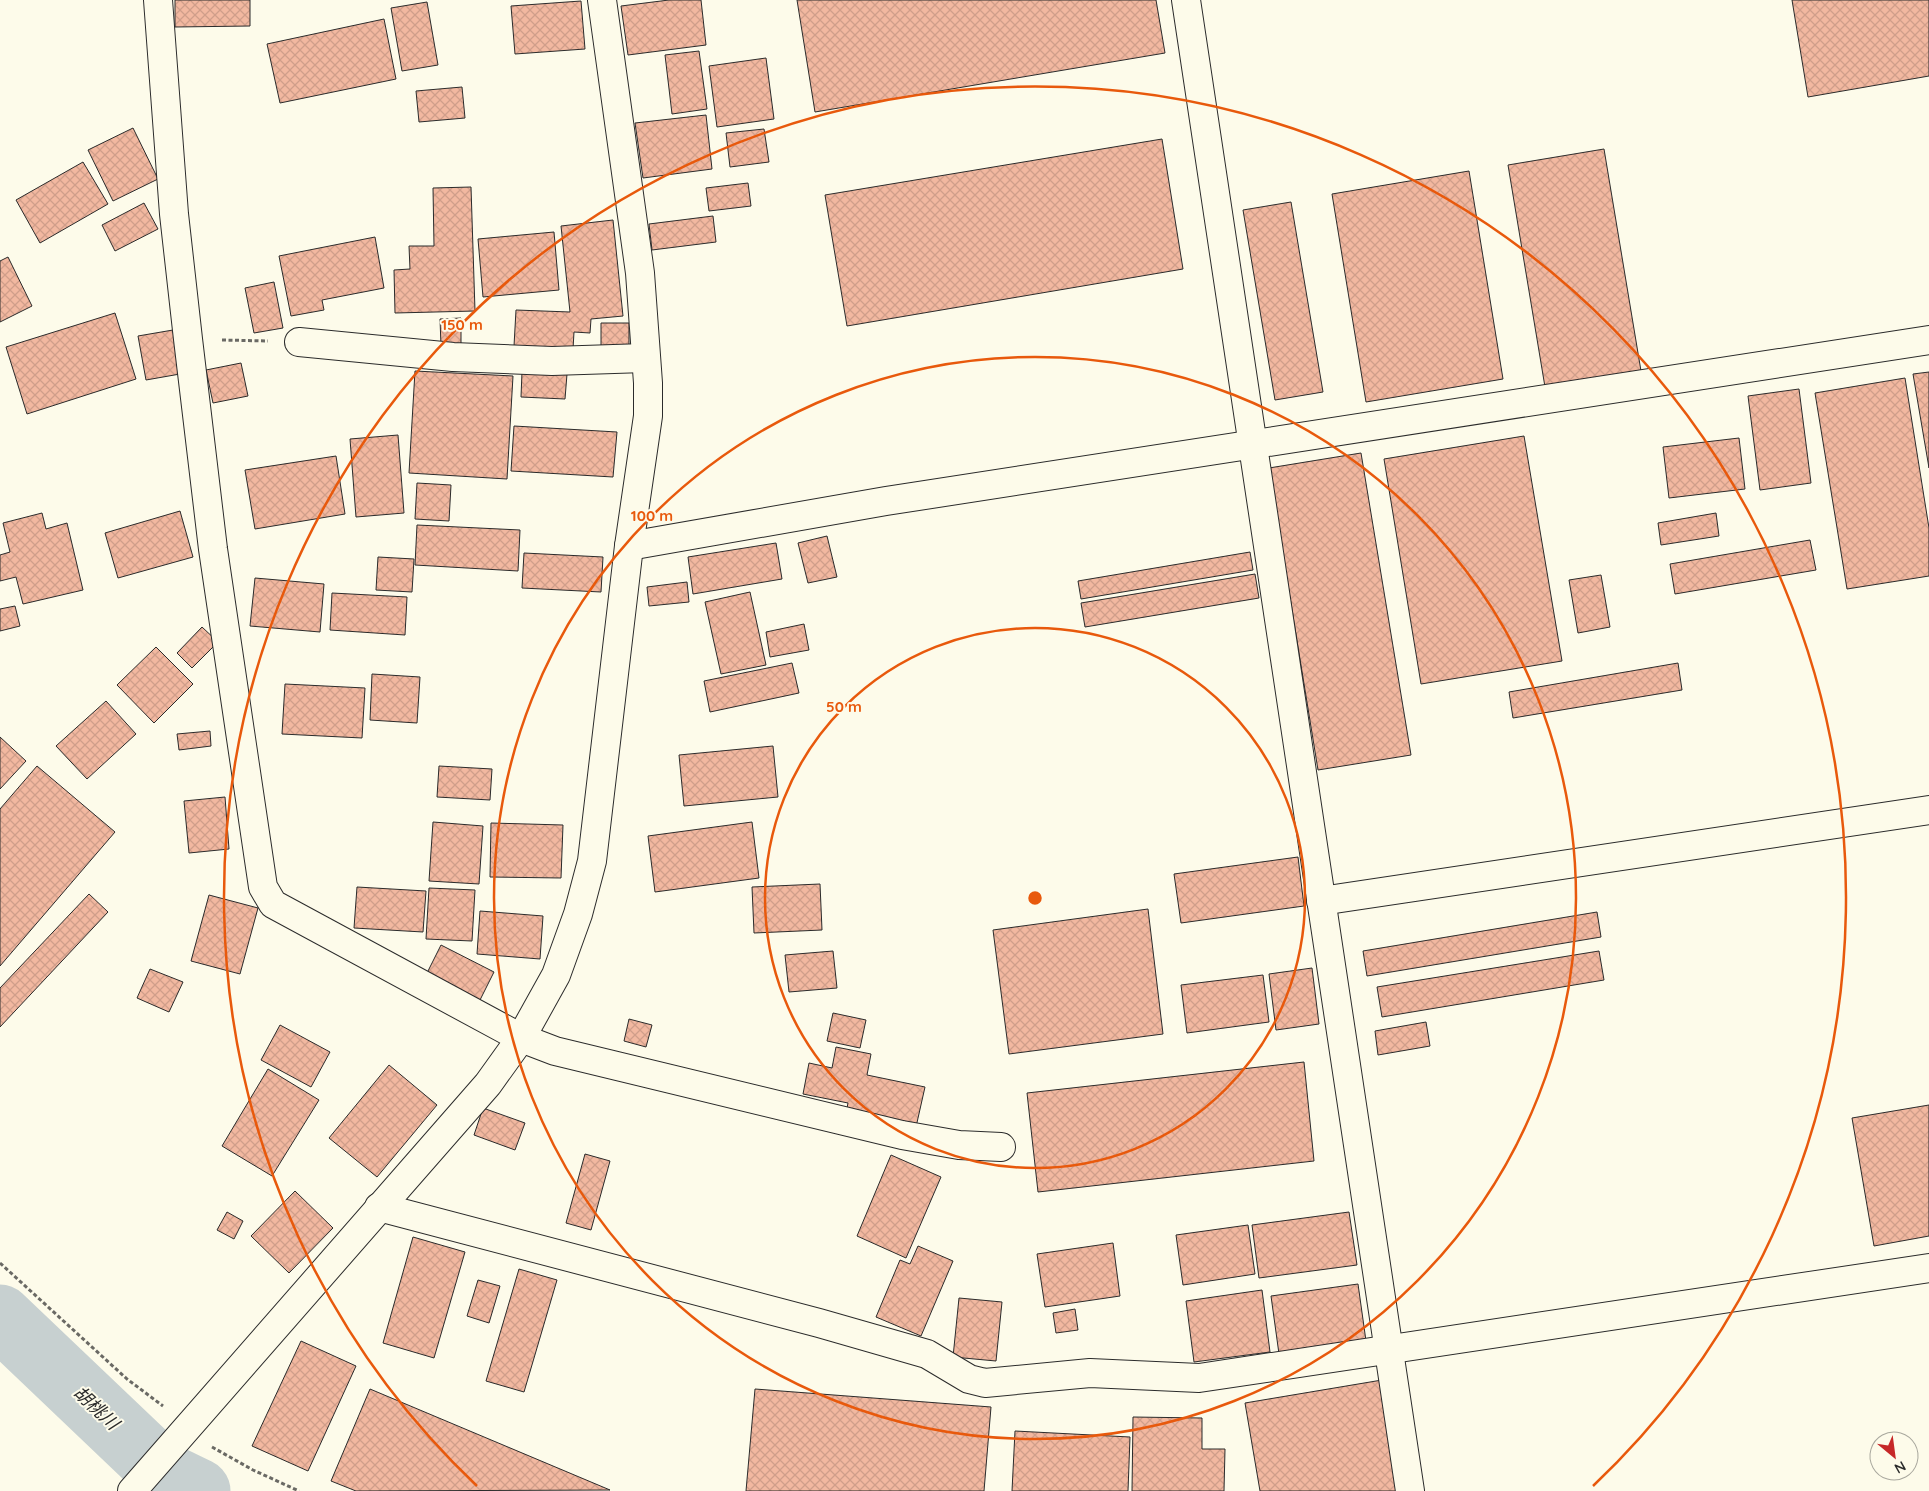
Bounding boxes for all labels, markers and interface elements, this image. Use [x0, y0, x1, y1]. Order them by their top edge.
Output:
text: 150 m [441, 315, 483, 334]
text: 100 m [631, 506, 673, 525]
text: 50 m [826, 697, 862, 716]
centre of rings [1026, 889, 1044, 907]
water label: 胡桃川 [69, 1381, 125, 1436]
north arrow [1869, 1431, 1919, 1481]
text: N [1891, 1457, 1909, 1478]

